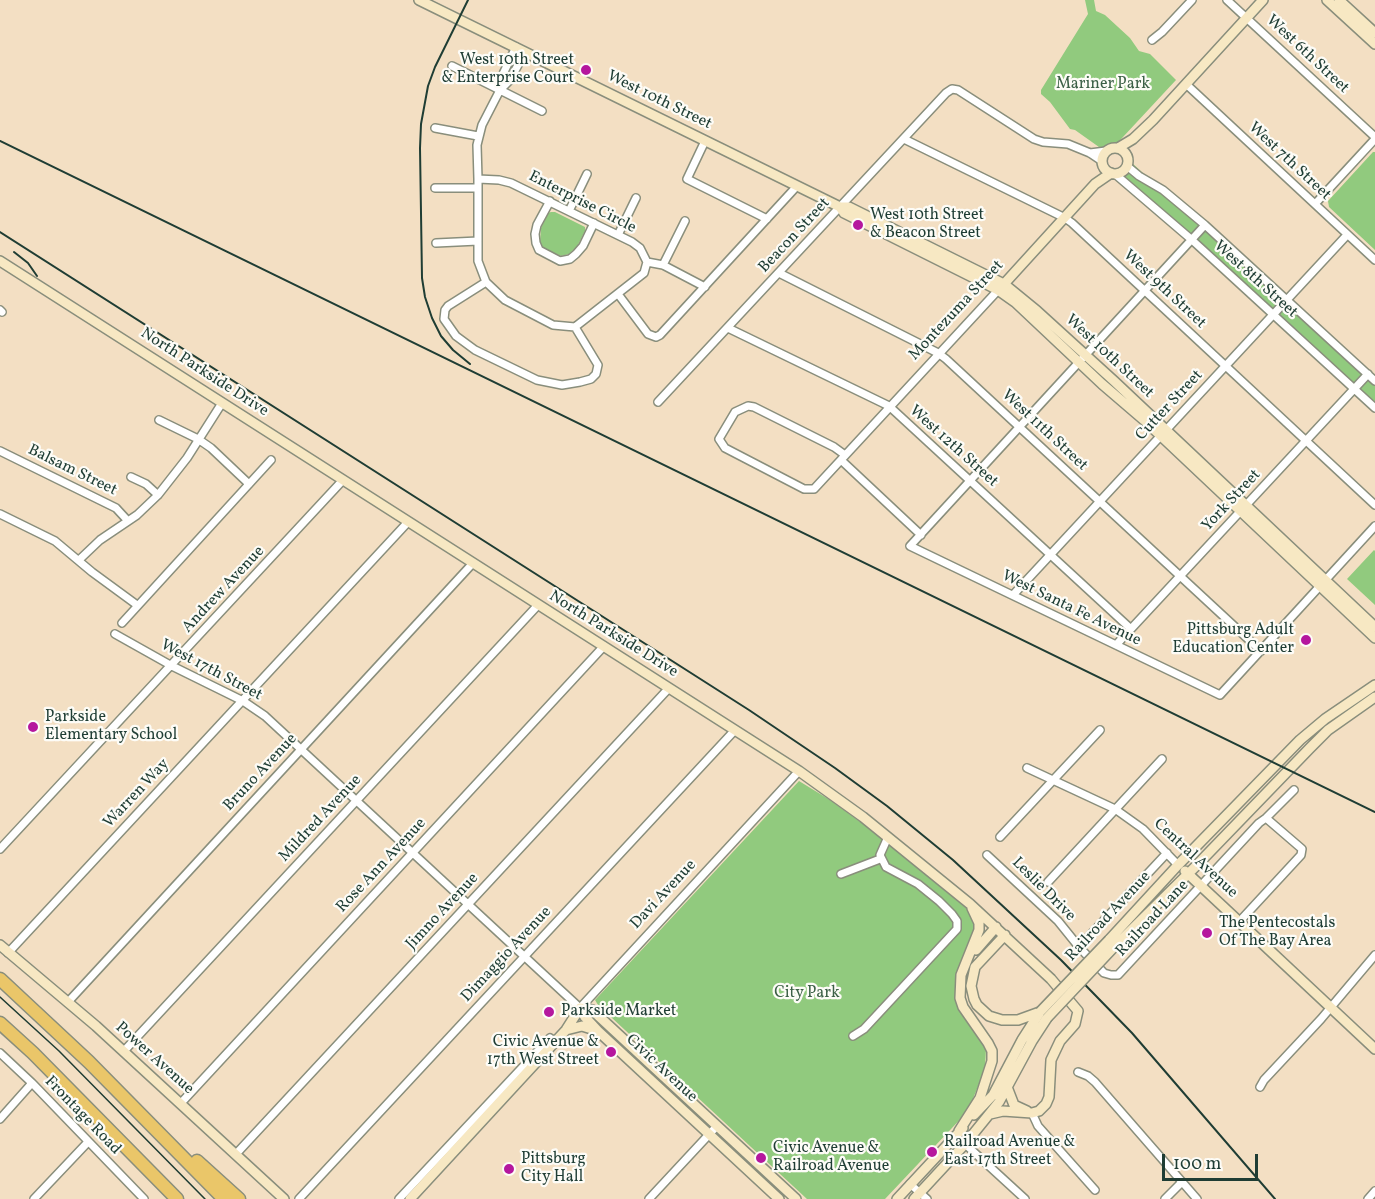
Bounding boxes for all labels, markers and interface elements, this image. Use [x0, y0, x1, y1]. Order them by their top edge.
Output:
street label: West 6th Street [1262, 12, 1352, 98]
place label: West 10th Street & Enterprise Court [441, 51, 574, 89]
marker: West 10th Street & Enterprise Court [579, 63, 593, 77]
street label: West 10th Street [604, 67, 714, 135]
park label: Mariner Park [1056, 75, 1150, 95]
street label: West 7th Street [1244, 119, 1334, 205]
street label: Enterprise Circle [525, 168, 639, 238]
street label: Beacon Street [755, 194, 835, 278]
place label: West 10th Street & Beacon Street [870, 206, 984, 244]
marker: West 10th Street & Beacon Street [851, 218, 865, 232]
street label: West 8th Street [1209, 237, 1301, 323]
street label: West 9th Street [1118, 247, 1210, 333]
street label: Montezuma Street [906, 257, 1008, 365]
street label: West 10th Street [1061, 311, 1157, 403]
street label: North Parkside Drive [136, 324, 272, 422]
street label: Cutter Street [1132, 367, 1208, 445]
street label: West 11th Street [997, 386, 1091, 476]
street label: West 12th Street [905, 402, 1001, 492]
street label: Balsam Street [24, 441, 120, 501]
street label: York Street [1198, 466, 1266, 536]
street label: Andrew Avenue [179, 543, 269, 637]
street label: West Santa Fe Avenue [998, 567, 1144, 651]
street label: North Parkside Drive [545, 587, 681, 683]
place label: Pittsburg Adult Education Center [1172, 621, 1294, 659]
marker: Pittsburg Adult Education Center [1299, 633, 1313, 647]
street label: West 17th Street [157, 636, 265, 706]
place label: Parkside Elementary School [45, 708, 177, 746]
marker: Parkside Elementary School [26, 720, 40, 734]
street label: Bruno Avenue [220, 730, 302, 816]
street label: Warren Way [100, 755, 174, 833]
street label: Mildred Avenue [276, 771, 366, 867]
street label: Rose Ann Avenue [333, 815, 431, 917]
street label: Central Avenue [1149, 815, 1241, 903]
street label: Leslie Drive [1007, 854, 1079, 926]
street label: Davi Avenue [627, 856, 701, 934]
street label: Railroad Avenue [1062, 868, 1156, 966]
street label: Jimno Avenue [403, 870, 483, 954]
street label: Railroad Lane [1113, 877, 1193, 961]
street label: Dimaggio Avenue [458, 903, 556, 1007]
place label: The Pentecostals Of The Bay Area [1219, 914, 1335, 952]
marker: The Pentecostals Of The Bay Area [1200, 926, 1214, 940]
park label: City Park [774, 984, 840, 1004]
place label: Parkside Market [561, 1002, 676, 1022]
marker: Parkside Market [542, 1005, 556, 1019]
street label: Power Avenue [111, 1019, 197, 1099]
street label: Civic Avenue [621, 1031, 701, 1107]
place label: Civic Avenue & 17th West Street [487, 1033, 599, 1071]
marker: Civic Avenue & 17th West Street [604, 1045, 618, 1059]
street label: Frontage Road [40, 1073, 124, 1159]
place label: Railroad Avenue & East 17th Street [944, 1133, 1075, 1171]
place label: Civic Avenue & Railroad Avenue [773, 1139, 889, 1177]
scale bar [1165, 1142, 1261, 1180]
marker: Railroad Avenue & East 17th Street [925, 1145, 939, 1159]
place label: Pittsburg City Hall [521, 1150, 586, 1188]
marker: Civic Avenue & Railroad Avenue [754, 1151, 768, 1165]
text: 100 m [1173, 1152, 1222, 1177]
marker: Pittsburg City Hall [502, 1162, 516, 1176]

